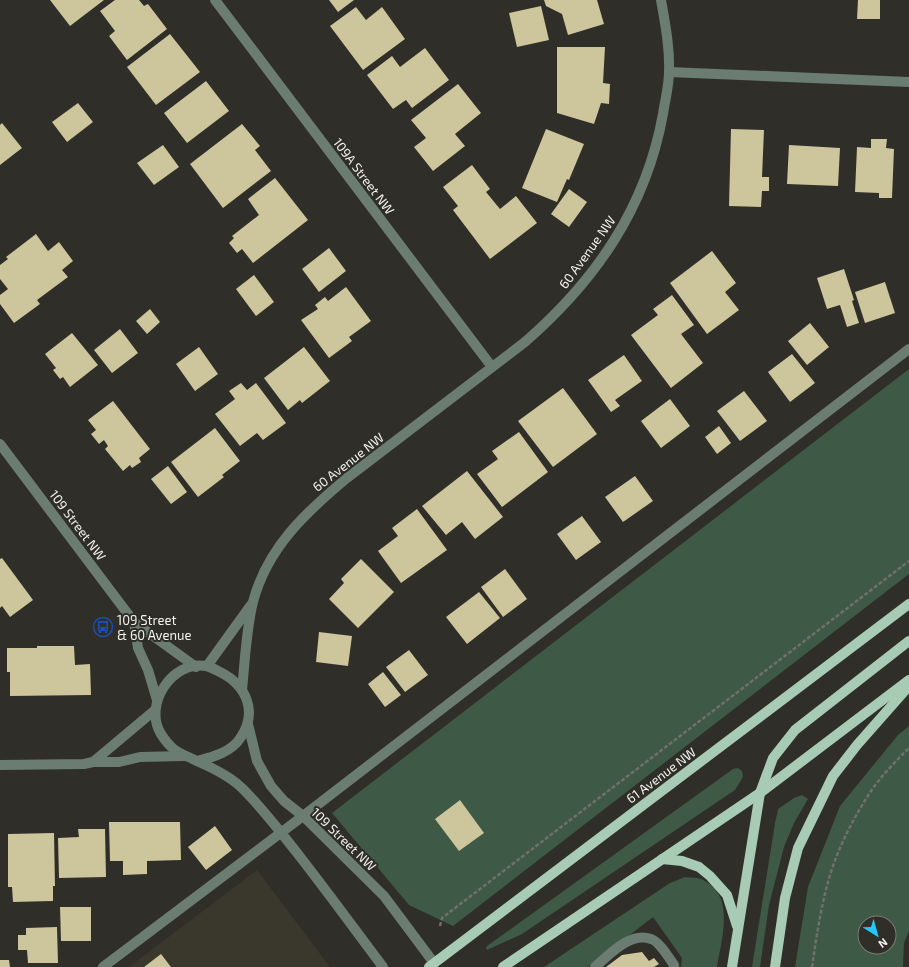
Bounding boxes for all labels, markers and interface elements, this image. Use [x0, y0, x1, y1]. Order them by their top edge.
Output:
street label: 109A Street NW [330, 135, 398, 217]
street label: 60 Avenue NW [555, 213, 619, 291]
street label: 60 Avenue NW [309, 429, 387, 495]
street label: 109 Street NW [46, 487, 110, 563]
place label: 109 Street & 60 Avenue [117, 612, 191, 643]
bus stop icon: 109 Street & 60 Avenue [92, 616, 114, 638]
street label: 61 Avenue NW [623, 744, 699, 806]
street label: 109 Street NW [308, 804, 380, 874]
north arrow [857, 915, 897, 955]
text: N [876, 936, 890, 951]

